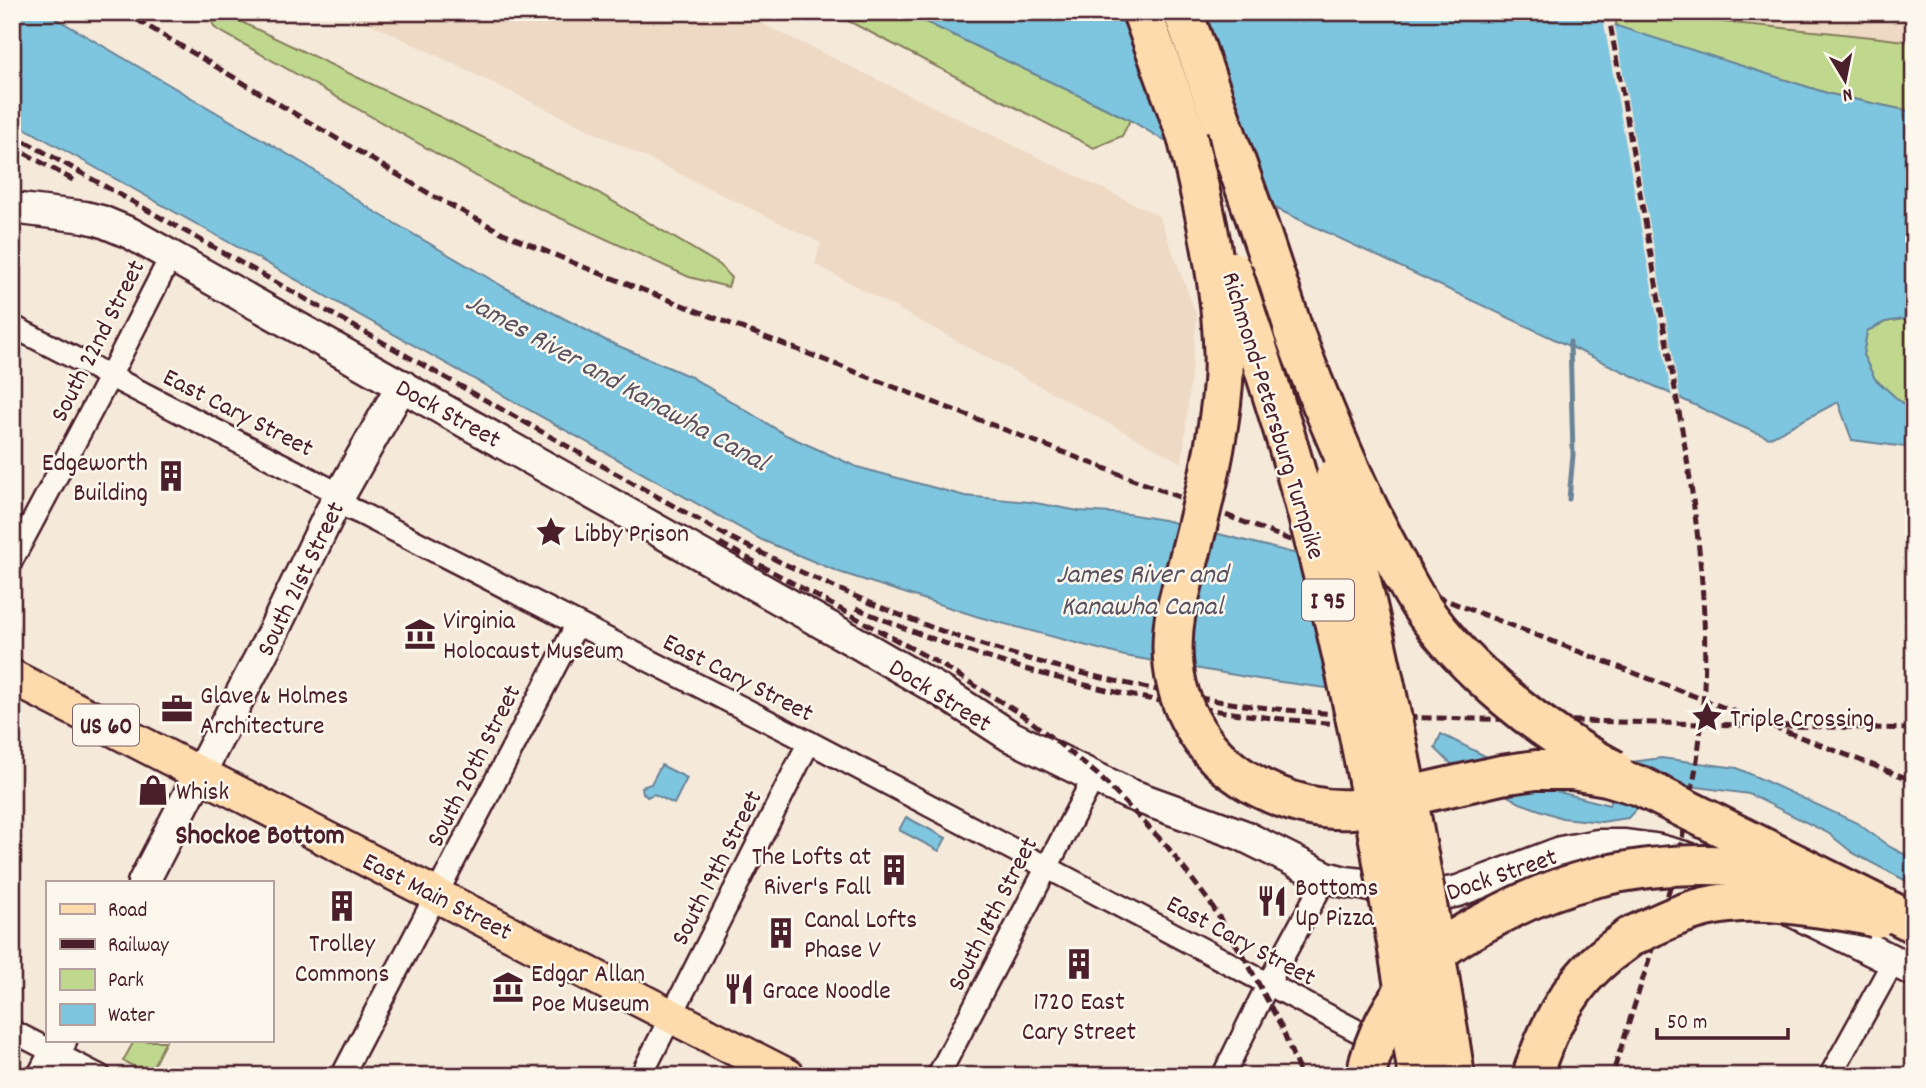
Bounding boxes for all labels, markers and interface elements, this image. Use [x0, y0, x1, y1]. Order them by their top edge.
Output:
north arrow [1811, 46, 1881, 116]
text: N [1840, 79, 1854, 107]
street label: South 22nd Street [42, 254, 156, 429]
street label: Richmond-Petersburg Turnpike [1210, 268, 1333, 564]
water label: James River and Kanawha Canal [457, 284, 776, 486]
street label: East Cary Street [156, 360, 320, 468]
street label: Dock Street [388, 371, 507, 459]
place label: Edgeworth Building [42, 446, 148, 513]
building icon: Edgeworth Building [154, 459, 188, 493]
street label: South 21st Street [249, 495, 356, 663]
place icon: Libby Prison [534, 515, 568, 549]
place label: Libby Prison [574, 517, 689, 554]
water label: James River and Kanawha Canal [1056, 557, 1232, 629]
road number: I 95 [1302, 580, 1354, 620]
place label: Virginia Holocaust Museum [443, 604, 624, 671]
museum icon: Virginia Holocaust Museum [403, 617, 437, 651]
street label: East Cary Street [656, 625, 820, 733]
street label: Dock Street [880, 651, 998, 743]
place label: Glave & Holmes Architecture [200, 679, 348, 746]
street label: South 20th Street [418, 679, 532, 854]
office icon: Glave & Holmes Architecture [160, 692, 194, 726]
place icon: Triple Crossing [1690, 700, 1724, 734]
place label: Triple Crossing [1730, 702, 1874, 739]
road number: US 60 [73, 704, 139, 746]
shop icon: Whisk [136, 773, 170, 807]
place label: Whisk [176, 775, 229, 812]
street label: South 19th Street [663, 784, 773, 953]
district label: Shockoe Bottom [175, 818, 345, 858]
street label: South 18th Street [939, 831, 1049, 998]
place label: The Lofts at River's Fall [752, 840, 871, 907]
street label: Dock Street [1442, 840, 1563, 913]
street label: East Main Street [355, 844, 518, 952]
building icon: The Lofts at River's Fall [877, 853, 911, 887]
place label: Bottoms Up Pizza [1295, 871, 1378, 938]
legend [46, 881, 273, 1042]
restaurant icon: Bottoms Up Pizza [1255, 884, 1289, 918]
street label: East Cary Street [1159, 887, 1322, 997]
building icon: Trolley Commons [325, 889, 359, 923]
text: Road [108, 897, 147, 927]
place label: Canal Lofts Phase V [804, 903, 917, 970]
building icon: Canal Lofts Phase V [764, 916, 798, 950]
place label: Trolley Commons [295, 927, 389, 994]
text: Railway [108, 932, 169, 962]
building icon: 1720 East Cary Street [1062, 947, 1096, 981]
place label: Edgar Allan Poe Museum [531, 957, 650, 1024]
text: Park [108, 967, 144, 997]
museum icon: Edgar Allan Poe Museum [491, 970, 525, 1004]
restaurant icon: Grace Noodle [722, 972, 756, 1006]
place label: Grace Noodle [762, 974, 891, 1011]
place label: 1720 East Cary Street [1022, 985, 1137, 1052]
scale bar [1657, 997, 1788, 1041]
text: Water [108, 1002, 155, 1032]
text: 50 m [1667, 1009, 1707, 1039]

